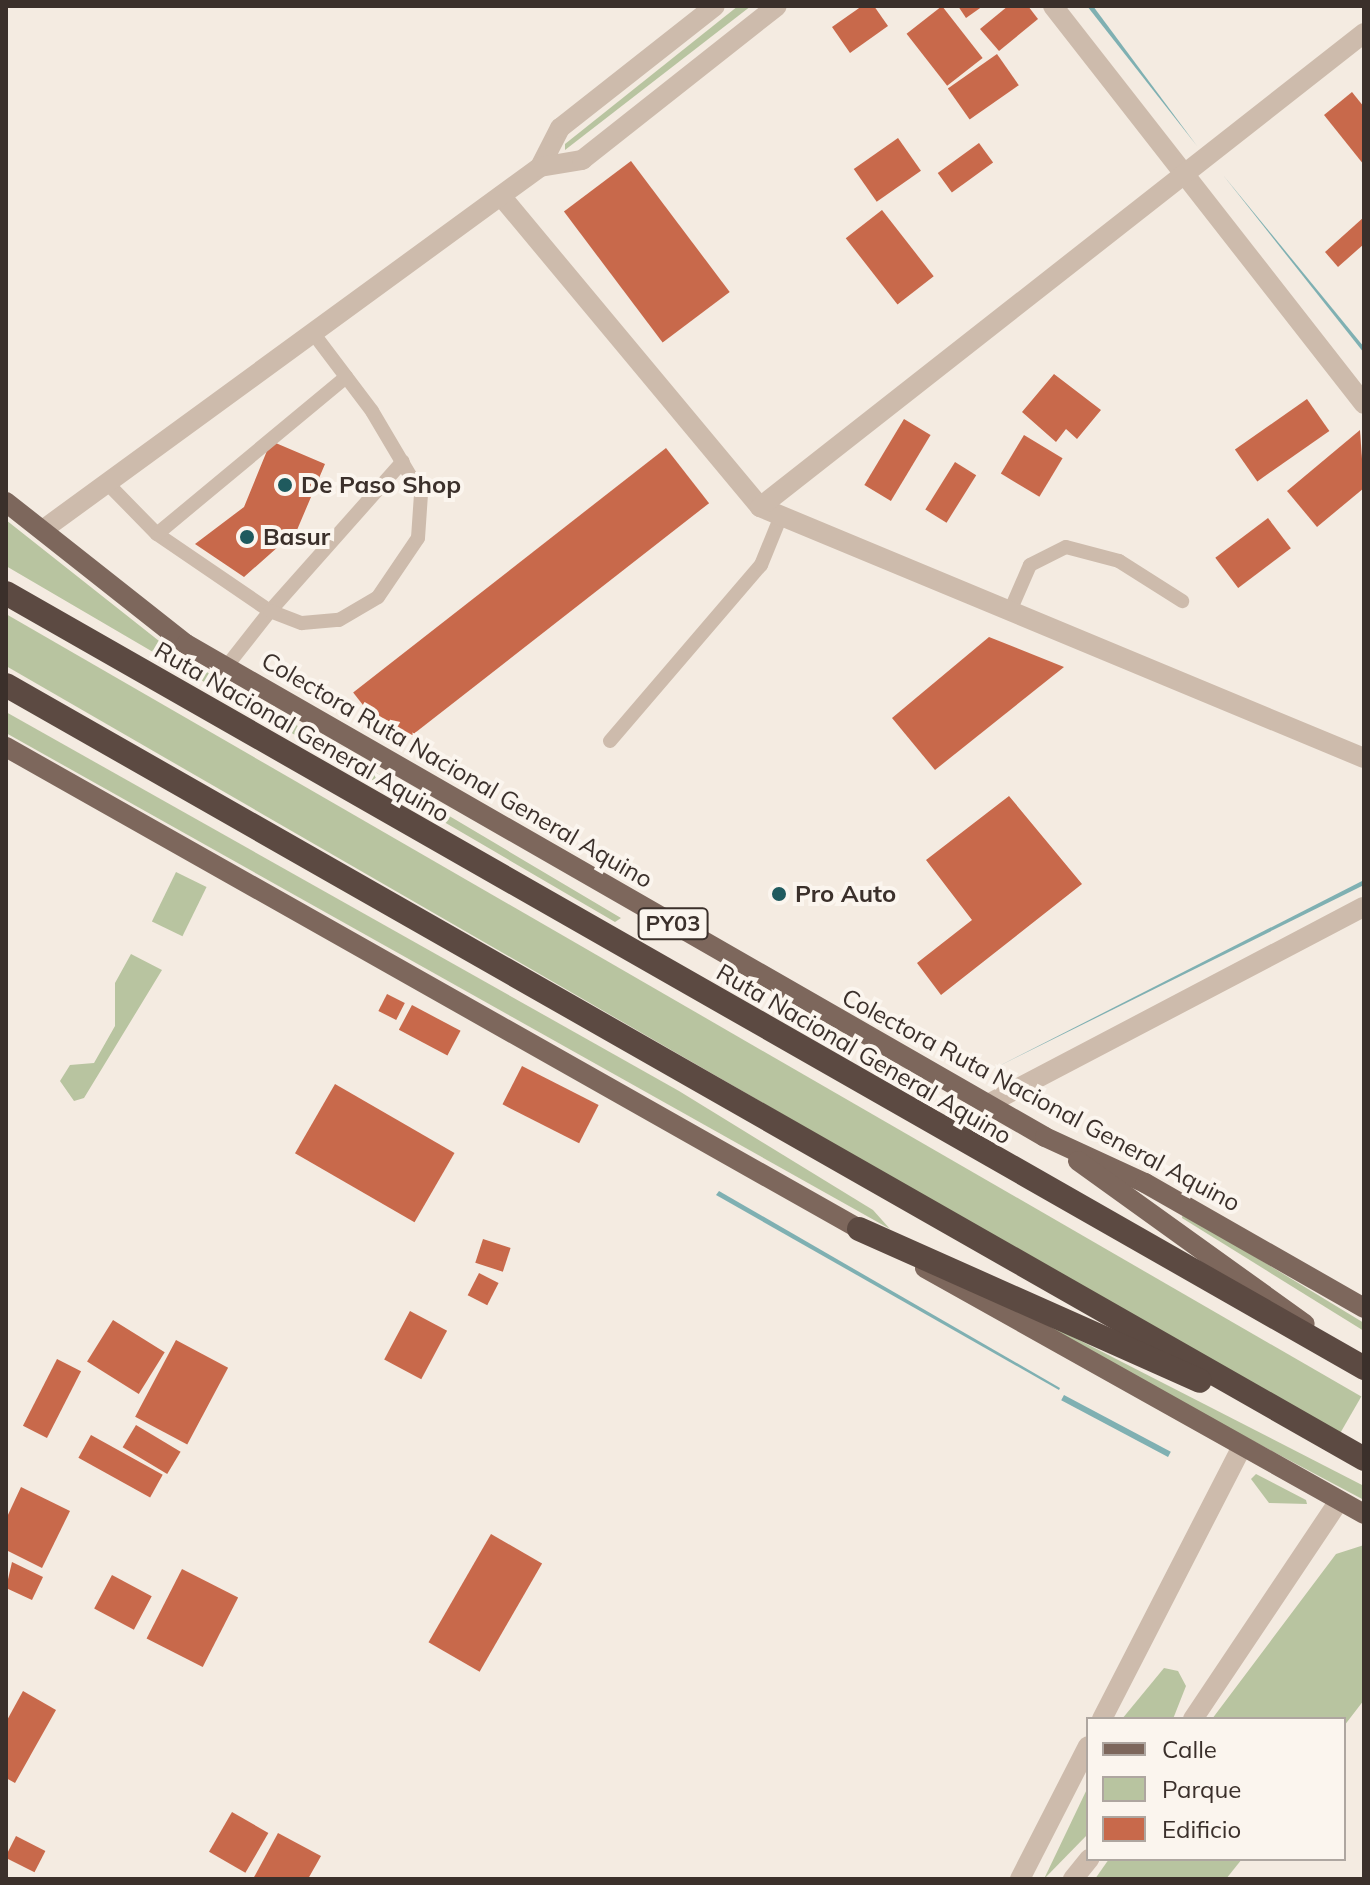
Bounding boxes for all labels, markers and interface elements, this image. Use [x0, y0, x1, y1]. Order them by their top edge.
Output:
place label: De Paso Shop [301, 471, 461, 499]
marker: De Paso Shop [276, 476, 294, 494]
place label: Basur [263, 523, 330, 551]
marker: Basur [238, 528, 256, 546]
street label: Ruta Nacional General Aquino [150, 636, 454, 828]
street label: Colectora Ruta Nacional General Aquino [256, 646, 658, 894]
place label: Pro Auto [795, 880, 896, 908]
marker: Pro Auto [770, 885, 788, 903]
road number: PY03 [637, 906, 709, 942]
street label: Ruta Nacional General Aquino [712, 958, 1016, 1150]
street label: Colectora Ruta Nacional General Aquino [837, 982, 1245, 1218]
legend [1086, 1717, 1346, 1861]
text: Calle [1162, 1734, 1217, 1764]
text: Parque [1162, 1774, 1241, 1804]
text: Edificio [1162, 1814, 1241, 1844]

